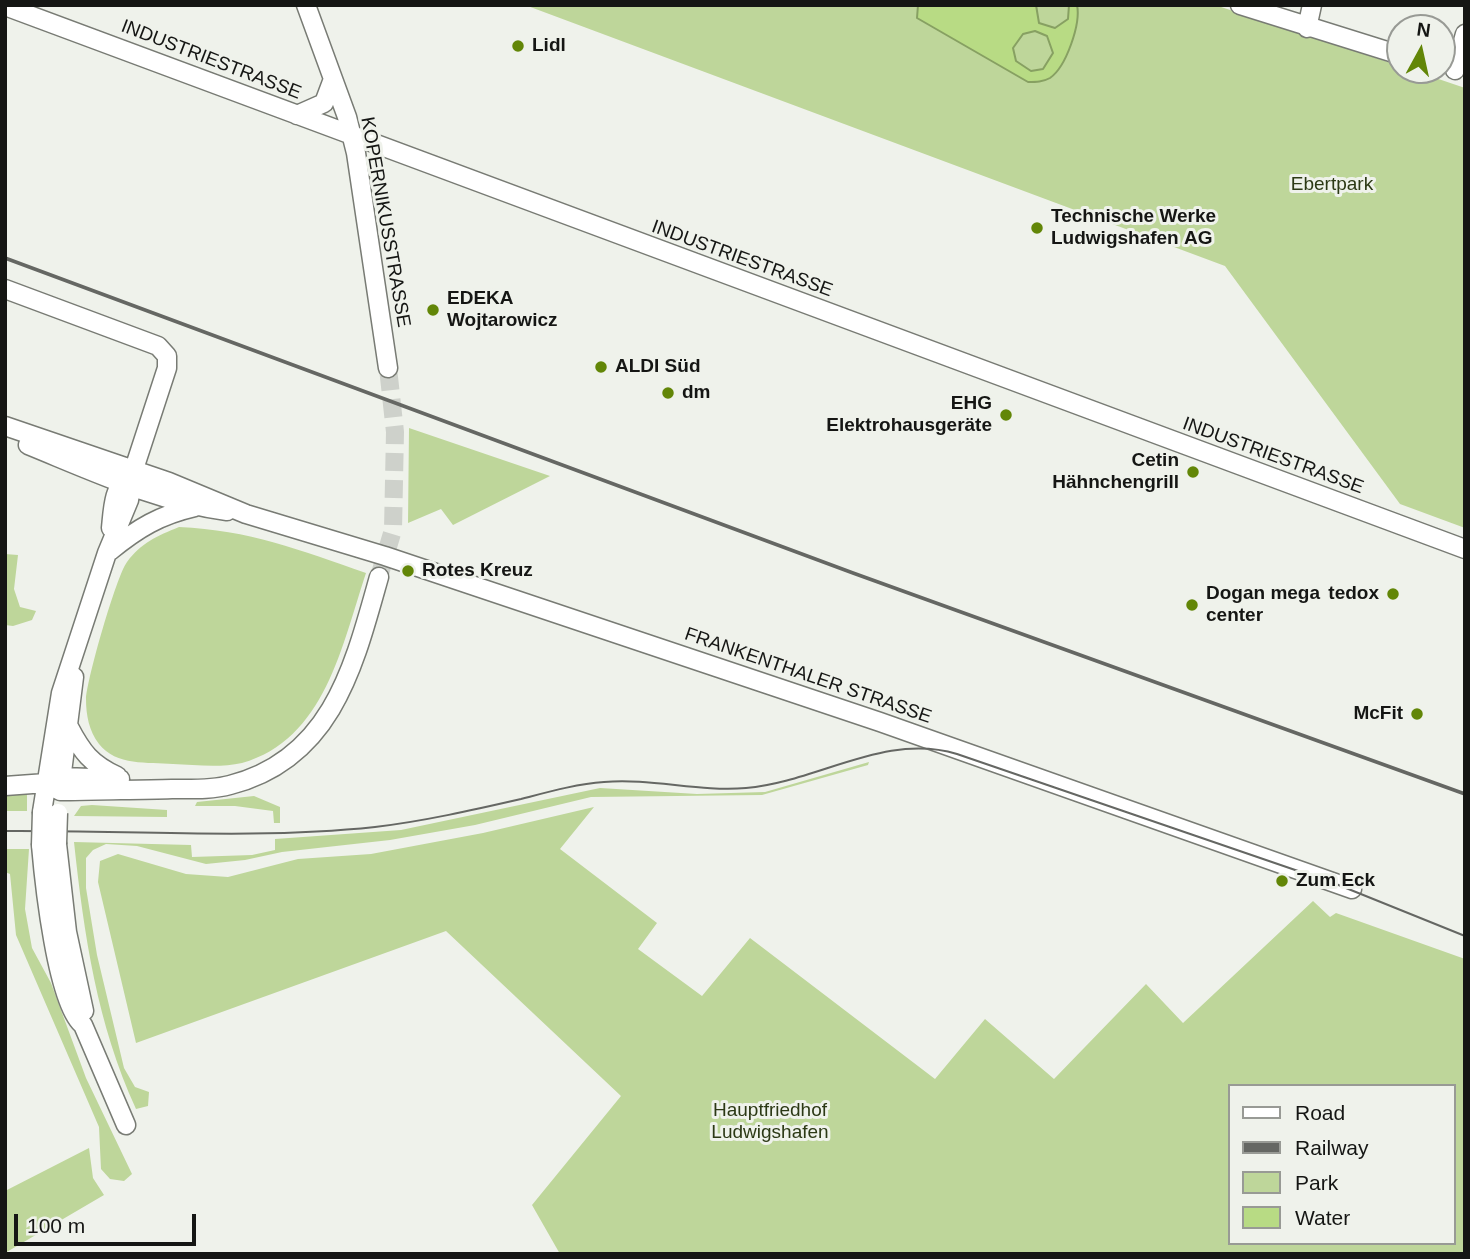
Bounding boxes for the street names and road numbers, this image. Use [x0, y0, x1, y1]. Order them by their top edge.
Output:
street label: INDUSTRIESTRASSE [118, 15, 304, 105]
street label: KOPERNIKUSSTRASSE [355, 115, 415, 329]
street label: INDUSTRIESTRASSE [648, 216, 836, 302]
street label: INDUSTRIESTRASSE [1179, 413, 1367, 499]
street label: FRANKENTHALER STRASSE [682, 623, 934, 729]

